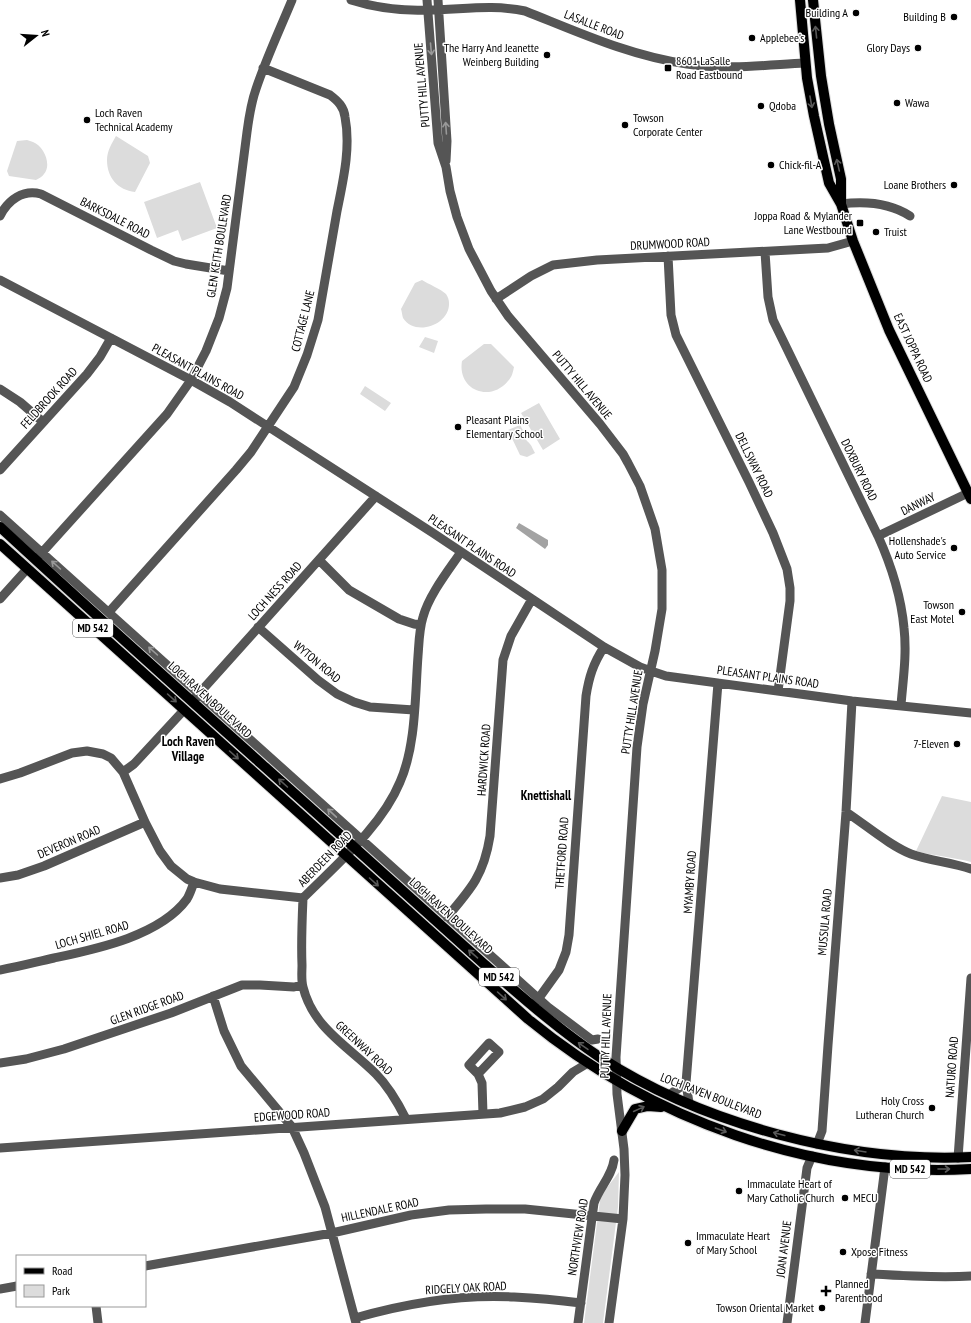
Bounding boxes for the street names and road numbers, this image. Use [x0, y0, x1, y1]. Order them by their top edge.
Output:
street label: LASALLE ROAD [562, 6, 626, 43]
street label: PUTTY HILL AVENUE [410, 42, 433, 128]
street label: GLEN KEITH BOULEVARD [203, 193, 234, 299]
street label: BARKSDALE ROAD [78, 194, 153, 242]
street label: DRUMWOOD ROAD [630, 234, 710, 253]
street label: COTTAGE LANE [288, 288, 317, 353]
street label: EAST JOPPA ROAD [891, 311, 936, 385]
street label: PLEASANT PLAINS ROAD [150, 340, 247, 403]
street label: PUTTY HILL AVENUE [549, 347, 615, 422]
street label: FELDBROOK ROAD [17, 364, 80, 431]
street label: DELLSWAY ROAD [732, 430, 777, 500]
street label: DOXBURY ROAD [838, 436, 881, 503]
street label: DANWAY [898, 489, 938, 518]
street label: PLEASANT PLAINS ROAD [425, 511, 519, 581]
street label: LOCH NESS ROAD [244, 558, 305, 623]
road number: MD 542 [73, 619, 113, 637]
street label: WYTON ROAD [291, 637, 344, 686]
street label: LOCH RAVEN BOULEVARD [165, 658, 255, 741]
street label: PLEASANT PLAINS ROAD [716, 662, 820, 691]
street label: PUTTY HILL AVENUE [617, 669, 646, 755]
street label: HARDWICK ROAD [474, 723, 494, 797]
street label: THETFORD ROAD [552, 816, 572, 890]
street label: DEVERON ROAD [35, 822, 103, 862]
street label: ABERDEEN ROAD [294, 828, 355, 890]
street label: MYAMBY ROAD [680, 850, 699, 914]
street label: LOCH RAVEN BOULEVARD [406, 874, 496, 957]
street label: MUSSULA ROAD [814, 888, 835, 956]
street label: LOCH SHIEL ROAD [53, 917, 130, 952]
road number: MD 542 [479, 968, 519, 986]
street label: GLEN RIDGE ROAD [108, 987, 186, 1028]
street label: PUTTY HILL AVENUE [597, 993, 614, 1079]
street label: GREENWAY ROAD [333, 1017, 396, 1078]
street label: NATURO ROAD [942, 1036, 961, 1098]
street label: LOCH RAVEN BOULEVARD [658, 1069, 764, 1122]
street label: EDGEWOOD ROAD [253, 1104, 330, 1125]
road number: MD 542 [890, 1160, 930, 1178]
street label: HILLENDALE ROAD [340, 1194, 420, 1225]
street label: NORTHVIEW ROAD [564, 1197, 591, 1276]
street label: JOAN AVENUE [772, 1220, 794, 1279]
street label: RIDGELY OAK ROAD [425, 1278, 507, 1297]

